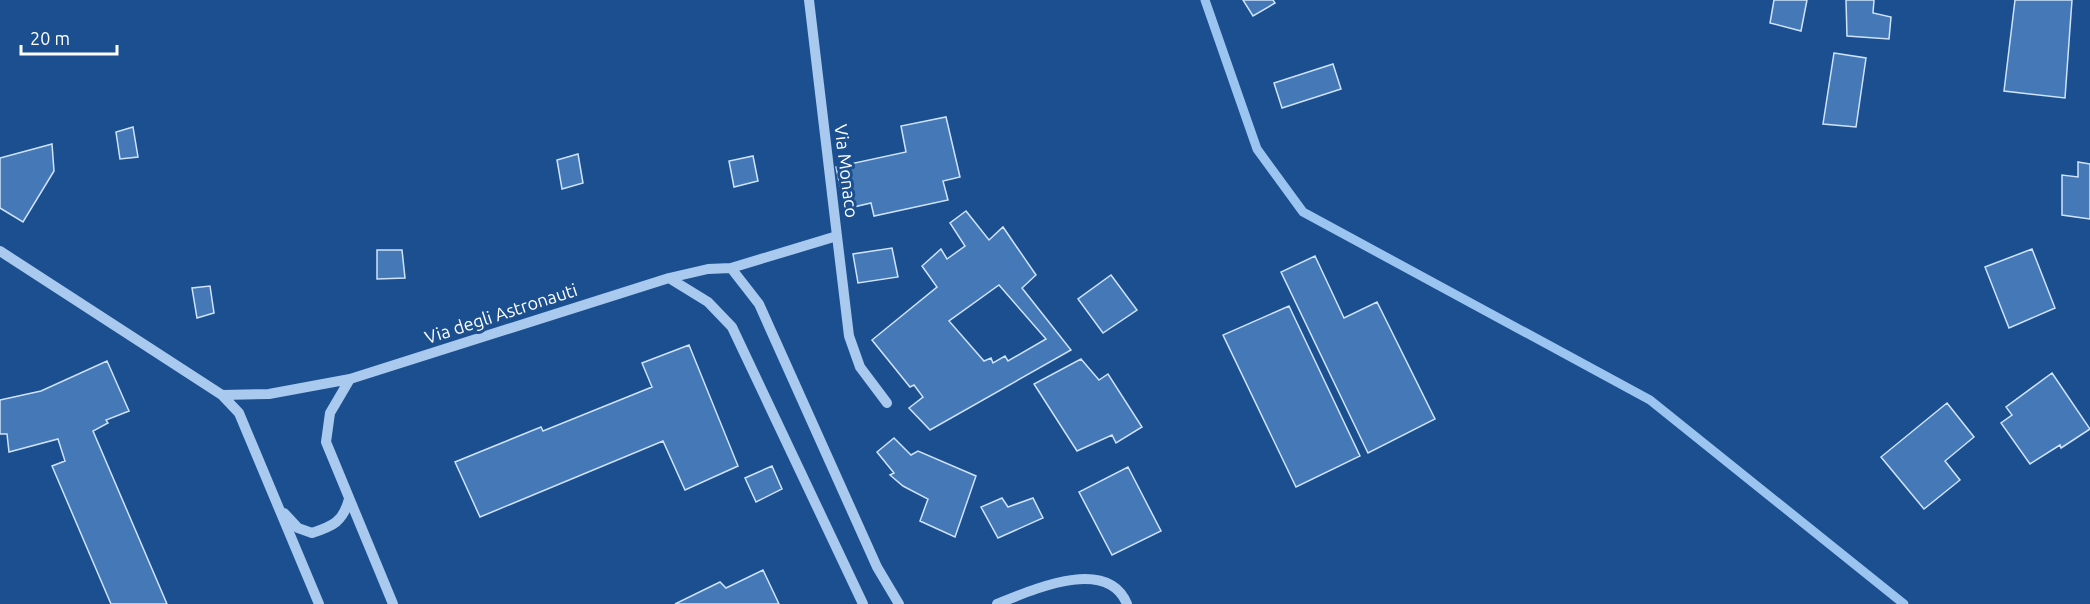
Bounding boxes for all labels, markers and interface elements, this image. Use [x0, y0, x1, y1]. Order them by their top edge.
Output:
scale bar [21, 18, 117, 56]
text: 20 m [30, 28, 70, 48]
street label: Via Monaco [831, 123, 863, 219]
street label: Via degli Astronauti [422, 279, 579, 347]

